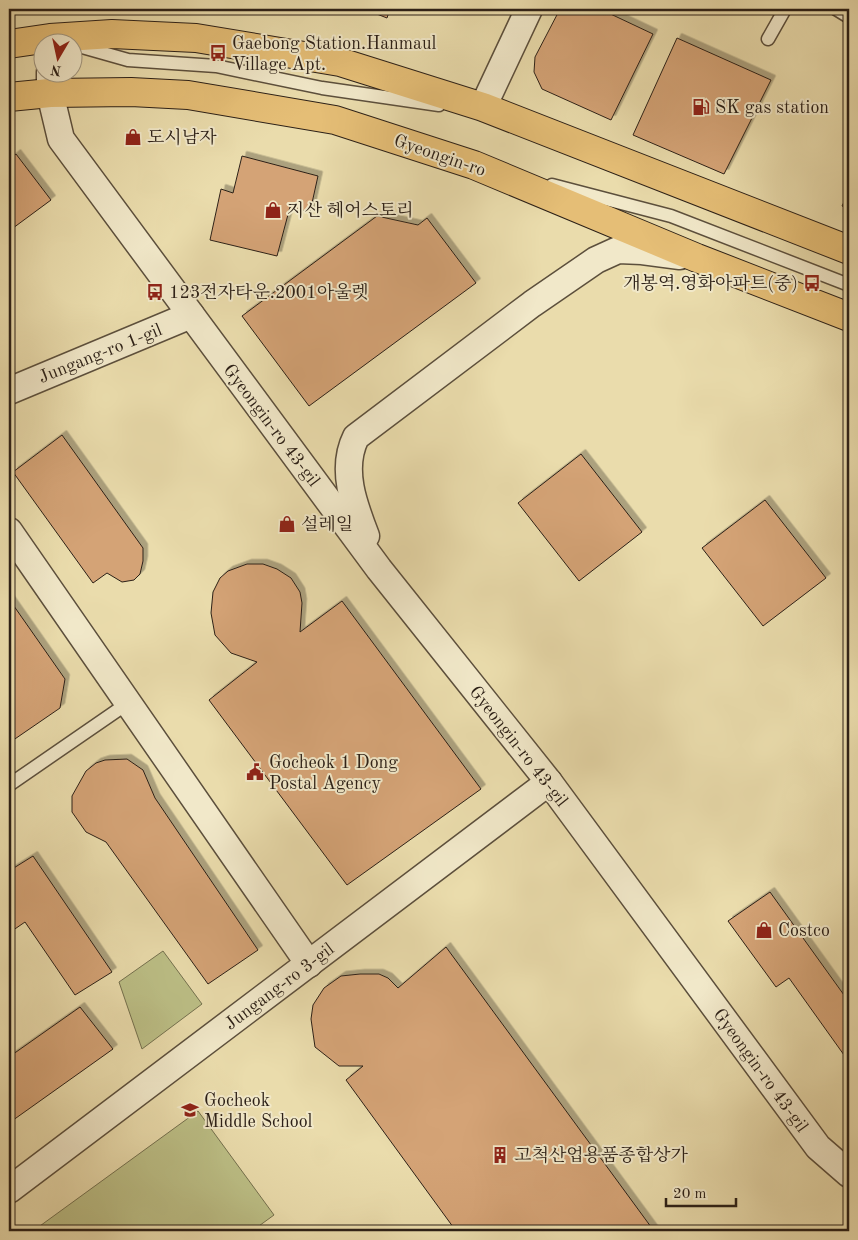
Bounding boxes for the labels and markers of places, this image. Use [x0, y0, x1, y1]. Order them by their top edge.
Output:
place label: Gaebong Station.Hanmaul Village Apt. [232, 35, 437, 74]
bus stop icon: Gaebong Station.Hanmaul Village Apt. [208, 43, 228, 63]
fuel station icon: SK gas station [691, 97, 711, 117]
place label: SK gas station [715, 99, 829, 117]
shop icon: 도시남자 [123, 127, 143, 147]
place label: 도시남자 [147, 128, 217, 147]
shop icon: 지산 헤어스토리 [263, 200, 283, 220]
place label: 지산 헤어스토리 [287, 201, 414, 220]
place label: 개봉역.영화아파트(중) [623, 273, 798, 293]
bus stop icon: 개봉역.영화아파트(중) [802, 273, 822, 293]
bus stop icon: 123전자타운.2001아울렛 [145, 282, 165, 302]
place label: 123전자타운.2001아울렛 [169, 283, 369, 302]
shop icon: 설레일 [277, 514, 297, 534]
place label: 설레일 [301, 515, 353, 534]
place label: Gocheok 1 Dong Postal Agency [269, 754, 398, 793]
public building icon: Gocheok 1 Dong Postal Agency [245, 762, 265, 782]
shop icon: Costco [754, 920, 774, 940]
place label: Costco [778, 922, 830, 940]
place label: Gocheok Middle School [204, 1092, 313, 1131]
school or university icon: Gocheok Middle School [180, 1100, 200, 1120]
building icon: 고척산업용품종합상가 [490, 1145, 510, 1165]
place label: 고척산업용품종합상가 [514, 1145, 688, 1165]

